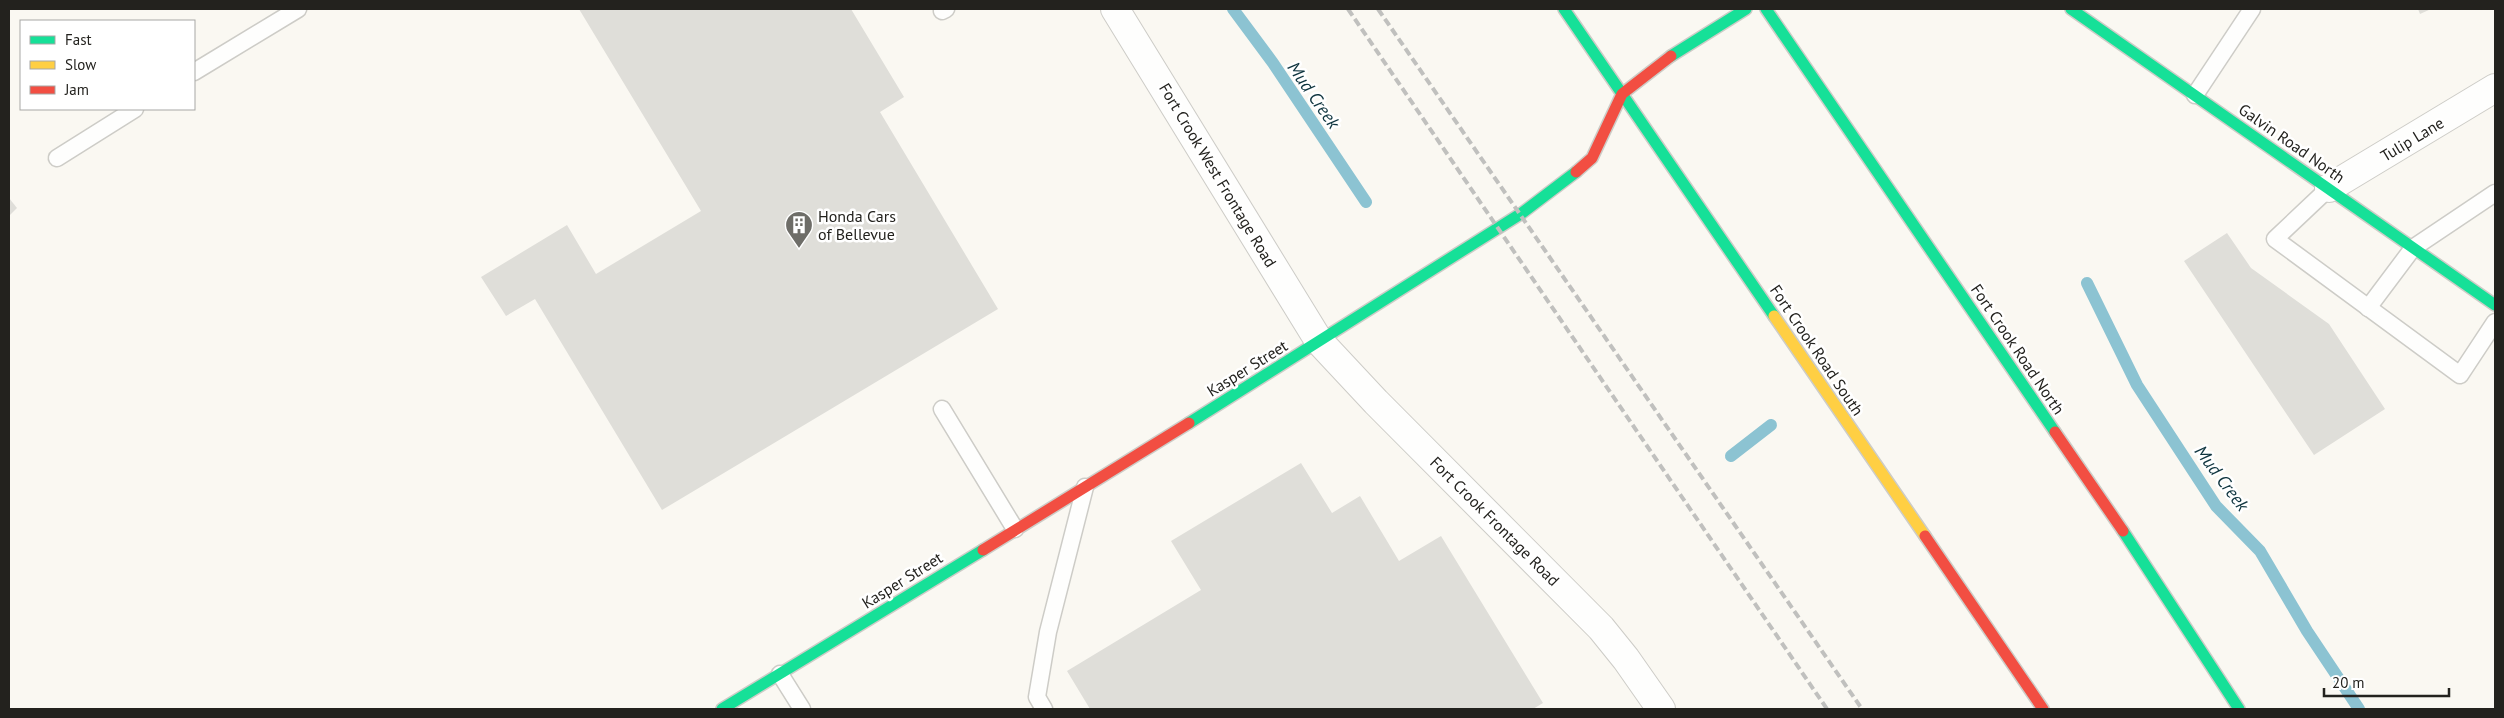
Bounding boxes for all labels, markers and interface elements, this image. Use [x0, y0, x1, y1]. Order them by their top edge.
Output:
legend [20, 20, 195, 110]
text: Fast [65, 30, 92, 49]
text: Slow [65, 55, 96, 74]
water label: Mud Creek [1283, 57, 1346, 134]
street label: Fort Crook West Frontage Road [1155, 79, 1281, 271]
text: Jam [64, 80, 89, 99]
street label: Galvin Road North [2235, 99, 2349, 187]
street label: Tulip Lane [2377, 112, 2447, 166]
place label: Honda Cars of Bellevue [818, 206, 896, 244]
building icon: Honda Cars of Bellevue [784, 210, 814, 249]
street label: Fort Crook Road North [1967, 280, 2069, 418]
street label: Fort Crook Road South [1766, 281, 1868, 419]
street label: Kasper Street [1203, 335, 1292, 401]
water label: Mud Creek [2190, 440, 2255, 516]
street label: Fort Crook Frontage Road [1426, 452, 1564, 590]
street label: Kasper Street [858, 547, 947, 613]
scale bar [2324, 666, 2449, 698]
text: 20 m [2332, 673, 2365, 692]

